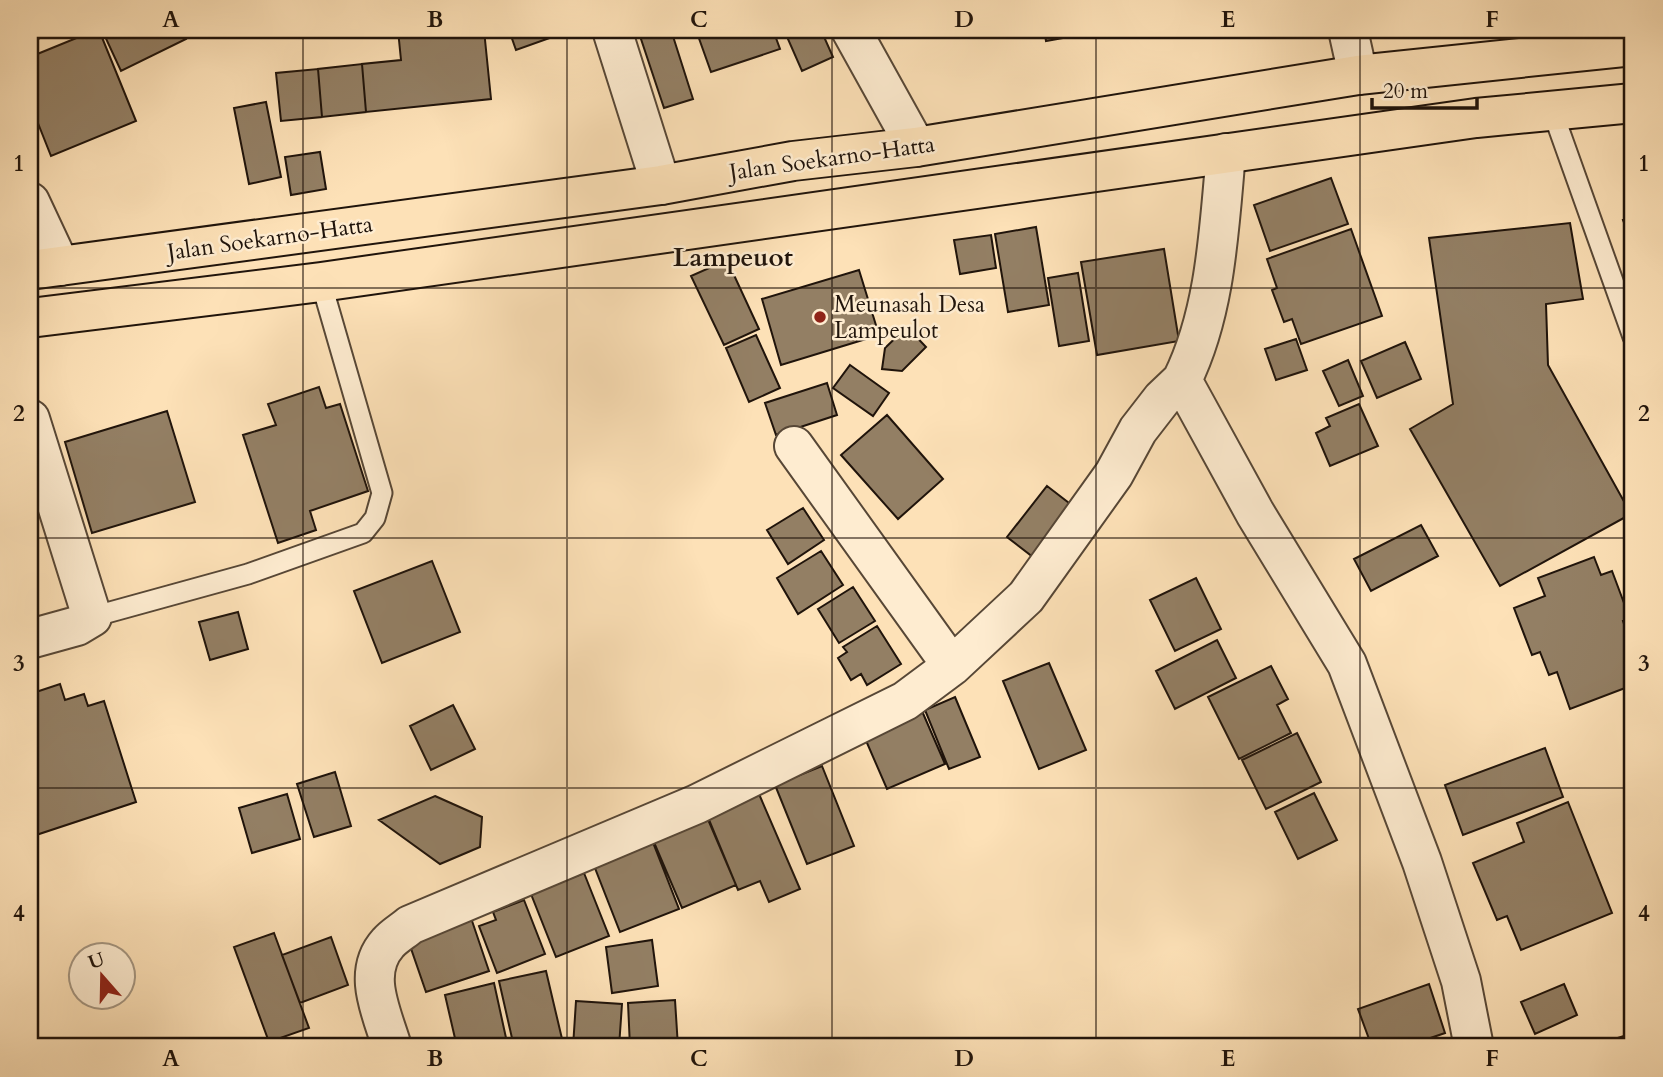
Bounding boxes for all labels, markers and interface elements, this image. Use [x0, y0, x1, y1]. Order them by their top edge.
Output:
text: A [162, 4, 180, 35]
text: B [427, 4, 443, 35]
text: C [690, 4, 708, 35]
text: D [954, 4, 974, 35]
text: E [1221, 4, 1235, 35]
text: F [1485, 4, 1499, 35]
scale bar [1372, 66, 1478, 110]
text: 20 m [1383, 77, 1428, 106]
street label: Jalan Soekarno-Hatta [724, 128, 937, 188]
text: 1 [13, 148, 25, 179]
text: 1 [1638, 148, 1650, 179]
street label: Jalan Soekarno-Hatta [162, 208, 375, 268]
district label: Lampeuot [673, 240, 793, 275]
place label: Meunasah Desa Lampeulot [834, 289, 985, 346]
marker: Meunasah Desa Lampeulot [812, 309, 828, 325]
text: 2 [13, 398, 25, 429]
text: 2 [1638, 398, 1650, 429]
text: 3 [13, 648, 25, 679]
text: 3 [1638, 648, 1650, 679]
text: 4 [13, 898, 25, 929]
text: 4 [1638, 898, 1650, 929]
north arrow [66, 940, 136, 1010]
text: U [85, 946, 109, 976]
text: A [162, 1043, 180, 1074]
text: B [427, 1043, 443, 1074]
text: C [690, 1043, 708, 1074]
text: D [954, 1043, 974, 1074]
text: E [1221, 1043, 1235, 1074]
text: F [1485, 1043, 1499, 1074]

